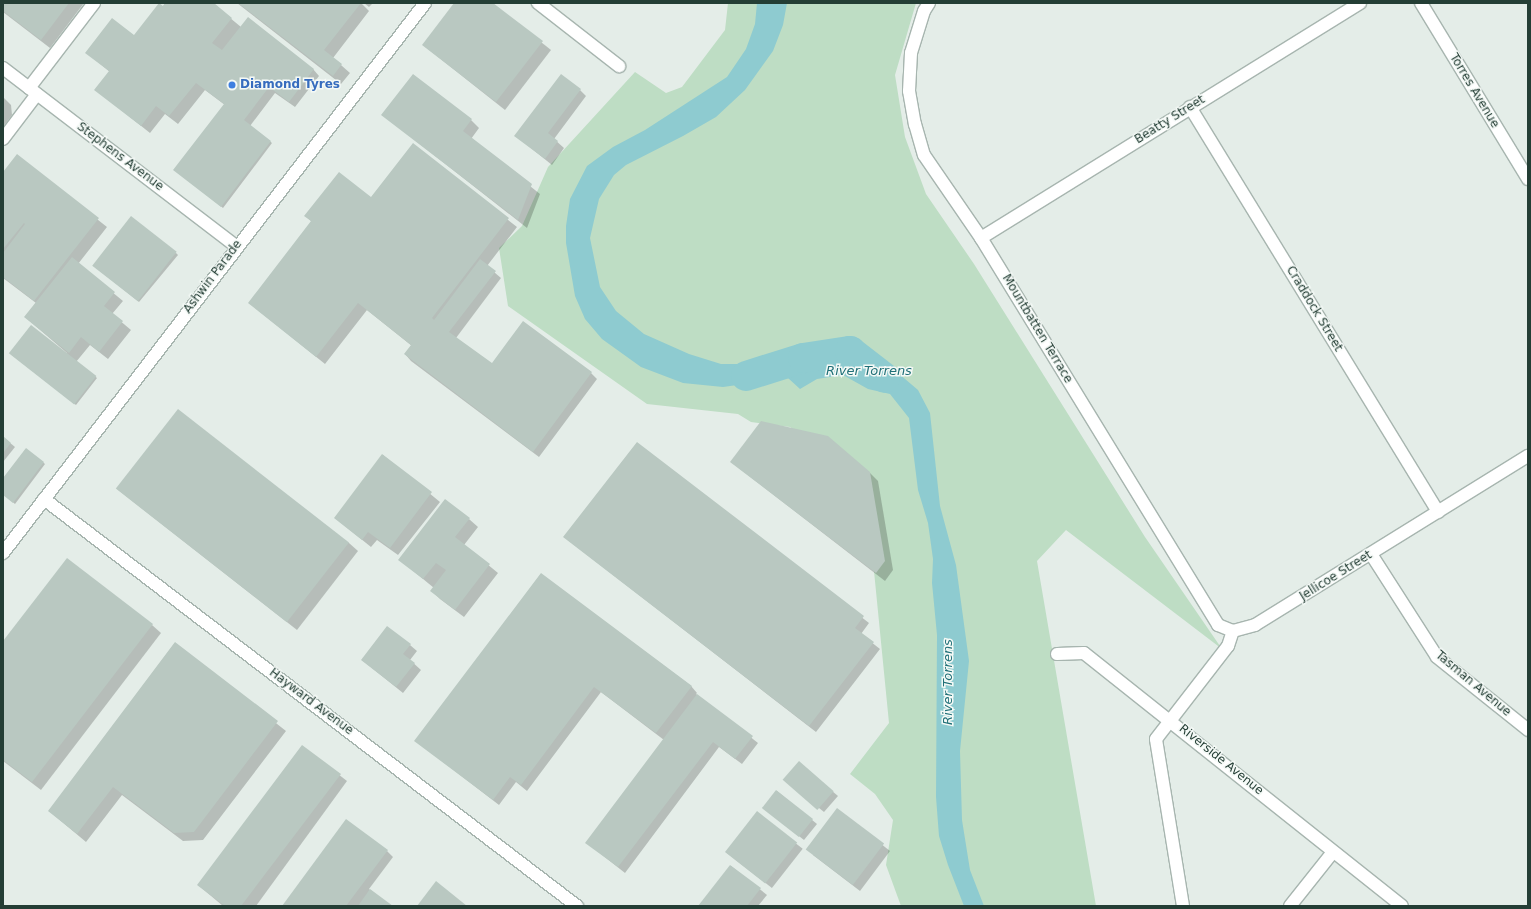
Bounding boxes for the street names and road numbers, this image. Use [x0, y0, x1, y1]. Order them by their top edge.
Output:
street label: Torres Avenue [1446, 51, 1502, 131]
street label: Beatty Street [1132, 93, 1208, 147]
street label: Stephens Avenue [74, 120, 166, 194]
street label: Ashwin Parade [181, 238, 245, 316]
street label: Craddock Street [1283, 264, 1345, 354]
street label: Mountbatten Terrace [999, 272, 1075, 386]
street label: Jellicoe Street [1297, 548, 1375, 604]
street label: Tasman Avenue [1432, 648, 1514, 720]
street label: Hayward Avenue [266, 666, 356, 738]
street label: Riverside Avenue [1176, 722, 1266, 798]

